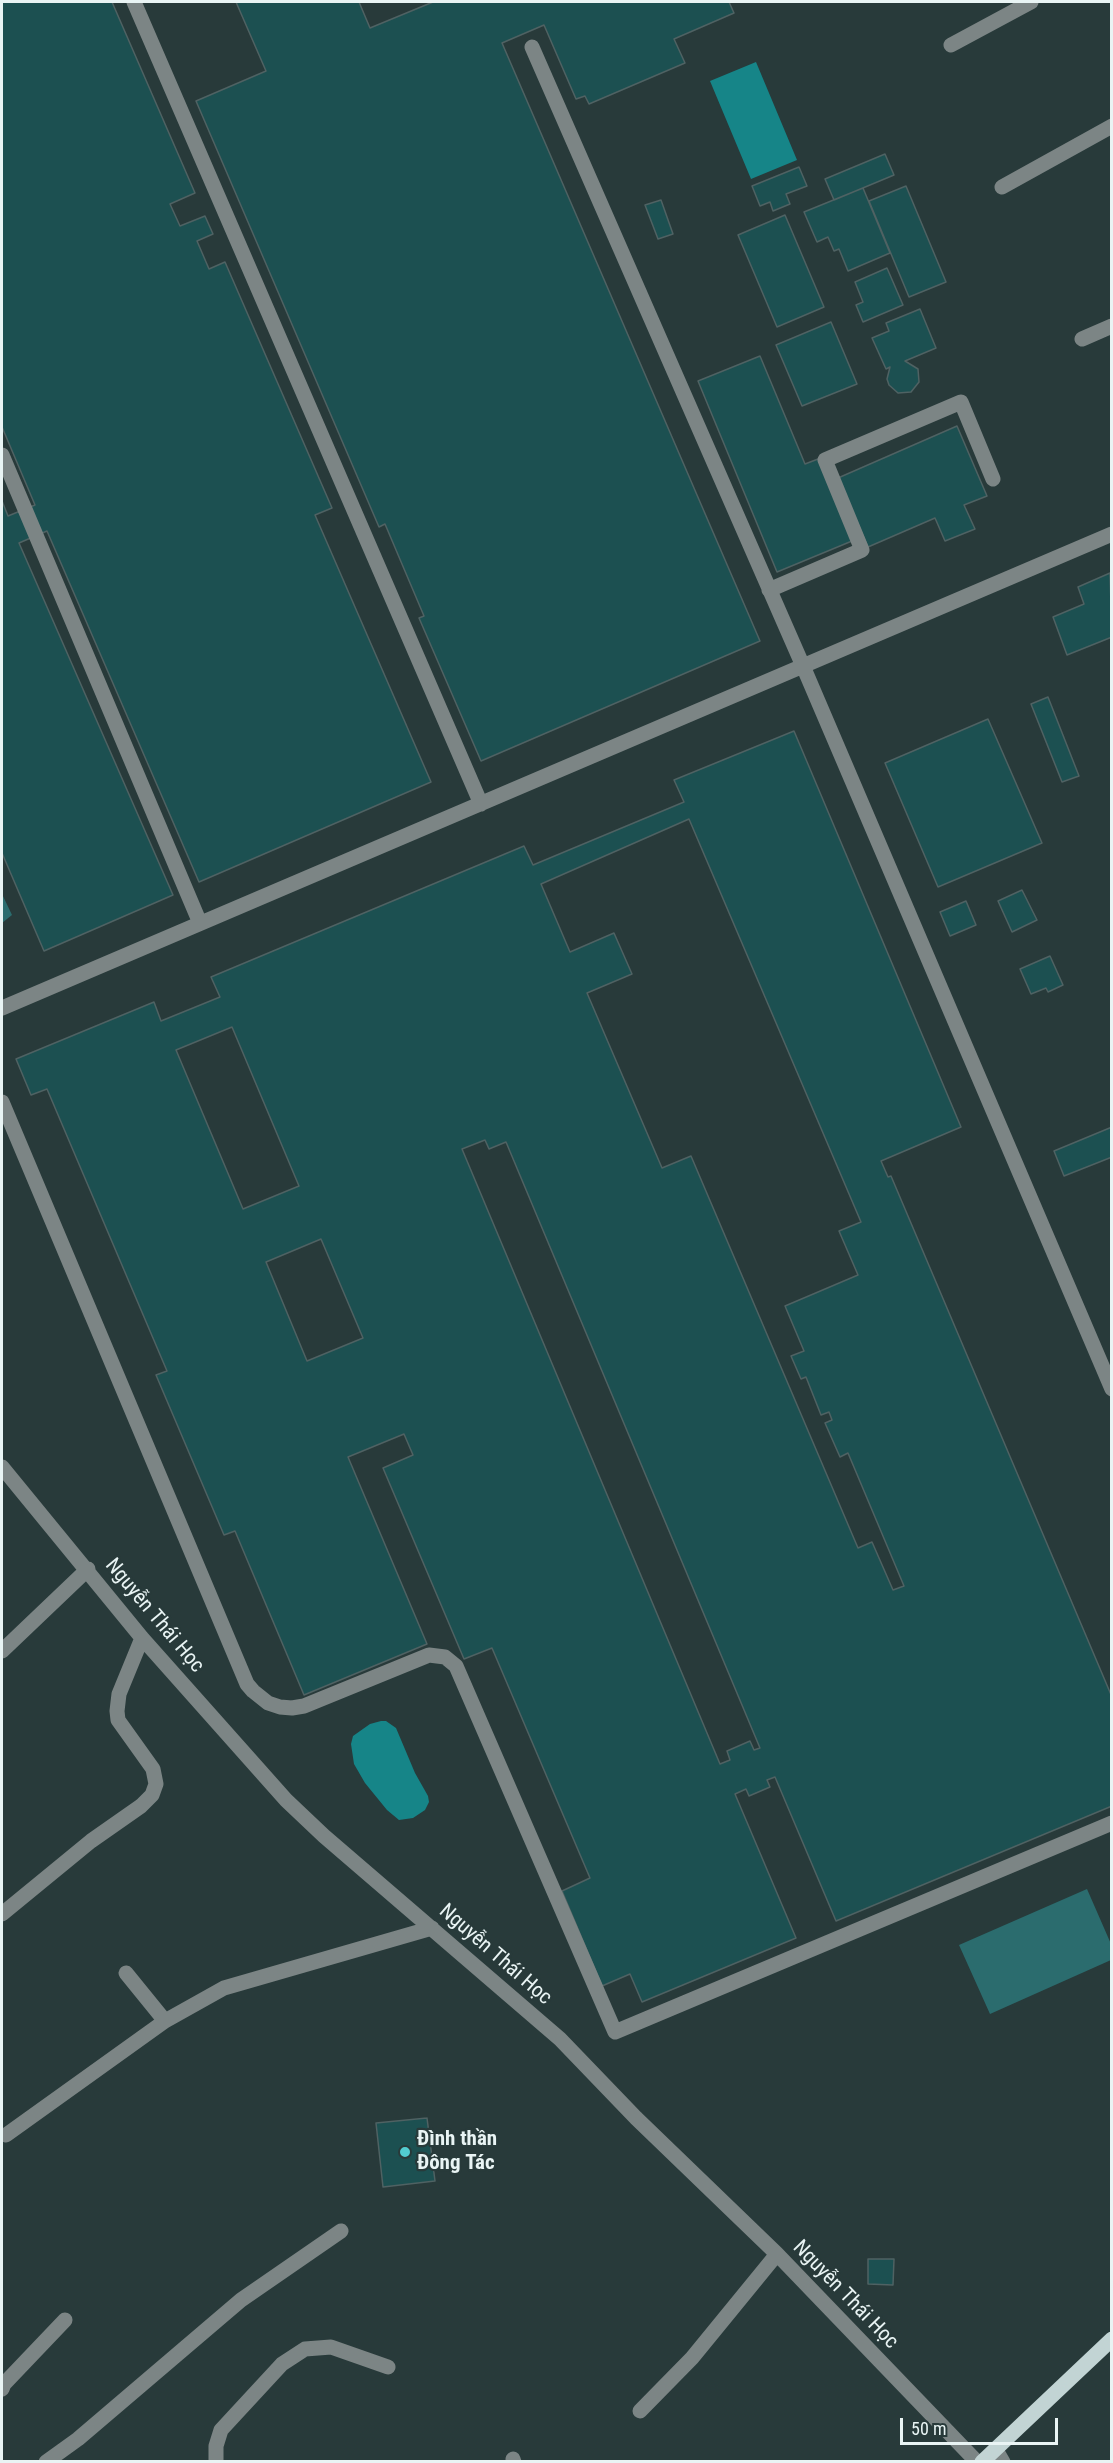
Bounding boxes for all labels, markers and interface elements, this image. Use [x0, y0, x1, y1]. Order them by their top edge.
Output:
street label: Nguyễn Thái Học [99, 1554, 209, 1678]
street label: Nguyễn Thái Học [434, 1899, 556, 2011]
place label: Đình thần Đông Tác [417, 2127, 497, 2177]
marker: Đình thần Đông Tác [398, 2145, 412, 2159]
street label: Nguyễn Thái Học [787, 2236, 903, 2354]
scale bar [903, 2406, 1060, 2444]
text: 50 m [911, 2418, 946, 2439]

